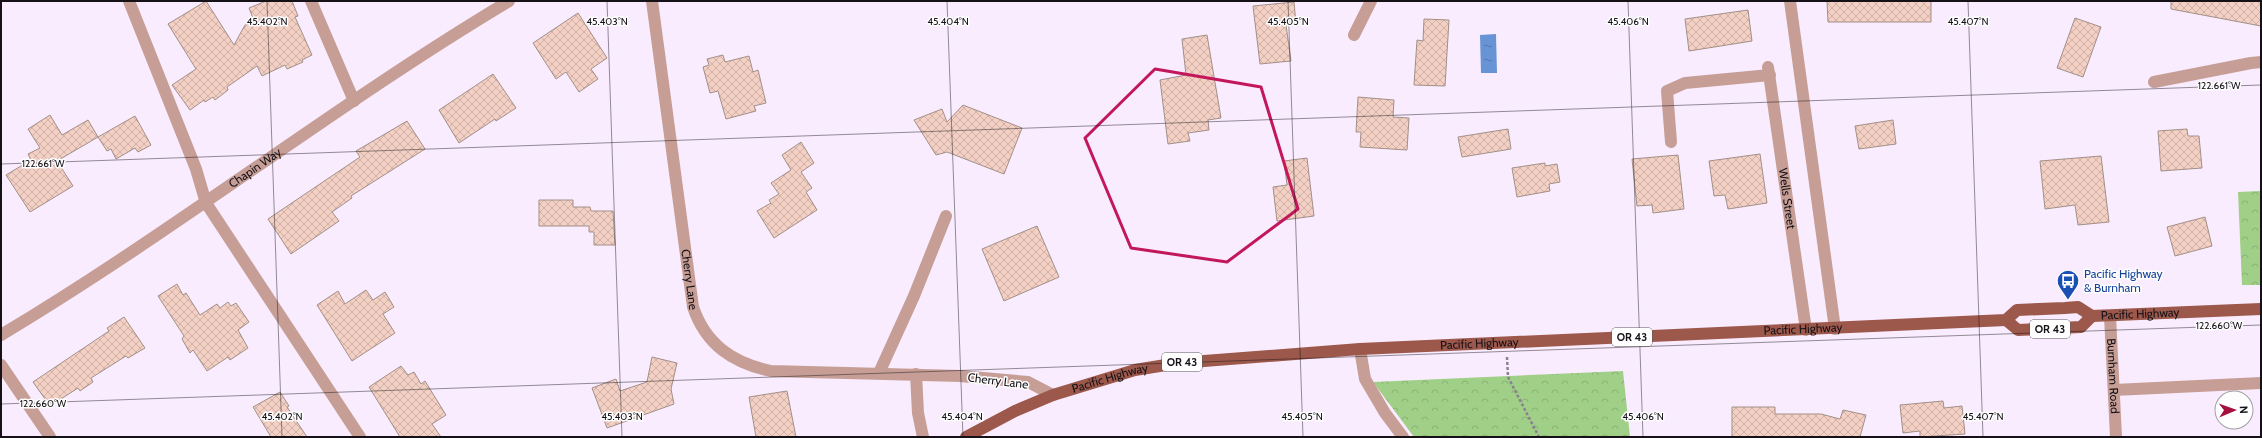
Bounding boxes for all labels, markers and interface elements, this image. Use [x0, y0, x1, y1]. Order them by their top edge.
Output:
text: 45.402°N [246, 15, 288, 28]
text: 45.403°N [586, 15, 628, 28]
text: 45.404°N [927, 15, 969, 28]
text: 45.405°N [1267, 15, 1309, 28]
text: 45.406°N [1607, 15, 1649, 28]
text: 45.407°N [1948, 15, 1988, 28]
text: 122.661°W [2198, 79, 2241, 92]
street label: Chapin Way [225, 144, 284, 191]
text: 122.661°W [22, 157, 65, 170]
street label: Wells Street [1776, 167, 1799, 230]
street label: Cherry Lane [678, 248, 701, 311]
place label: Pacific Highway & Burnham [2084, 266, 2163, 295]
bus stop icon: Pacific Highway & Burnham [2055, 268, 2081, 301]
street label: Pacific Highway [2101, 304, 2180, 323]
street label: Pacific Highway [1763, 319, 1843, 338]
text: 122.660°W [2196, 319, 2243, 332]
road number: OR 43 [2030, 320, 2070, 338]
road number: OR 43 [1612, 328, 1652, 346]
street label: Pacific Highway [1440, 334, 1519, 352]
street label: Burnham Road [2104, 338, 2123, 414]
road number: OR 43 [1162, 353, 1202, 371]
street label: Pacific Highway [1070, 360, 1149, 396]
street label: Cherry Lane [967, 369, 1029, 392]
north arrow [2214, 390, 2254, 430]
text: 122.660°W [20, 397, 67, 410]
text: N [2237, 406, 2251, 414]
text: 45.402°N [261, 410, 303, 423]
text: 45.403°N [601, 410, 643, 423]
text: 45.404°N [941, 410, 983, 423]
text: 45.405°N [1281, 410, 1323, 423]
text: 45.406°N [1622, 410, 1664, 423]
text: 45.407°N [1963, 410, 2003, 423]

